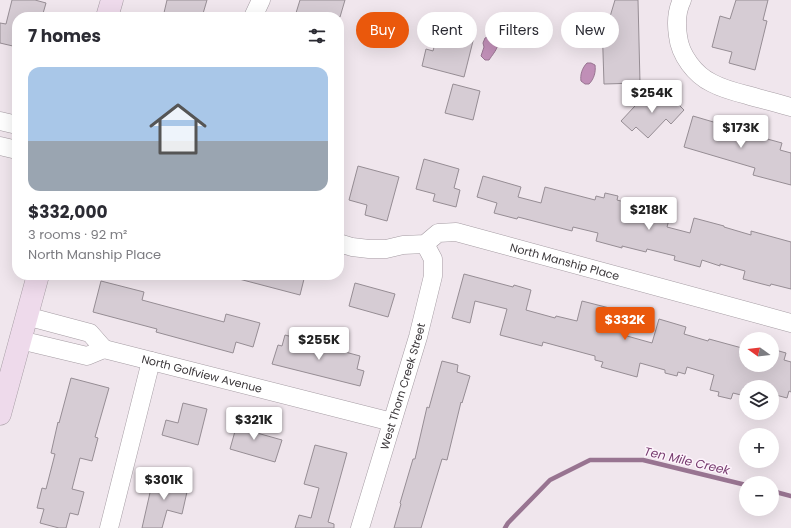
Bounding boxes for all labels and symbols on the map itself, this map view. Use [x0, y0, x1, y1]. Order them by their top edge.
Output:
pin: $254K [624, 80, 680, 114]
pin: $173K [713, 115, 769, 149]
pin: $218K [621, 197, 677, 231]
street label: North Manship Place [508, 239, 621, 284]
pin: $332K [597, 307, 653, 341]
street label: West Thorn Creek Street [376, 321, 429, 452]
pin: $255K [291, 327, 347, 361]
north arrow [739, 332, 779, 372]
street label: North Golfview Avenue [140, 351, 264, 397]
pin: $321K [226, 407, 282, 441]
water label: Ten Mile Creek [643, 442, 732, 479]
pin: $301K [136, 467, 192, 501]

